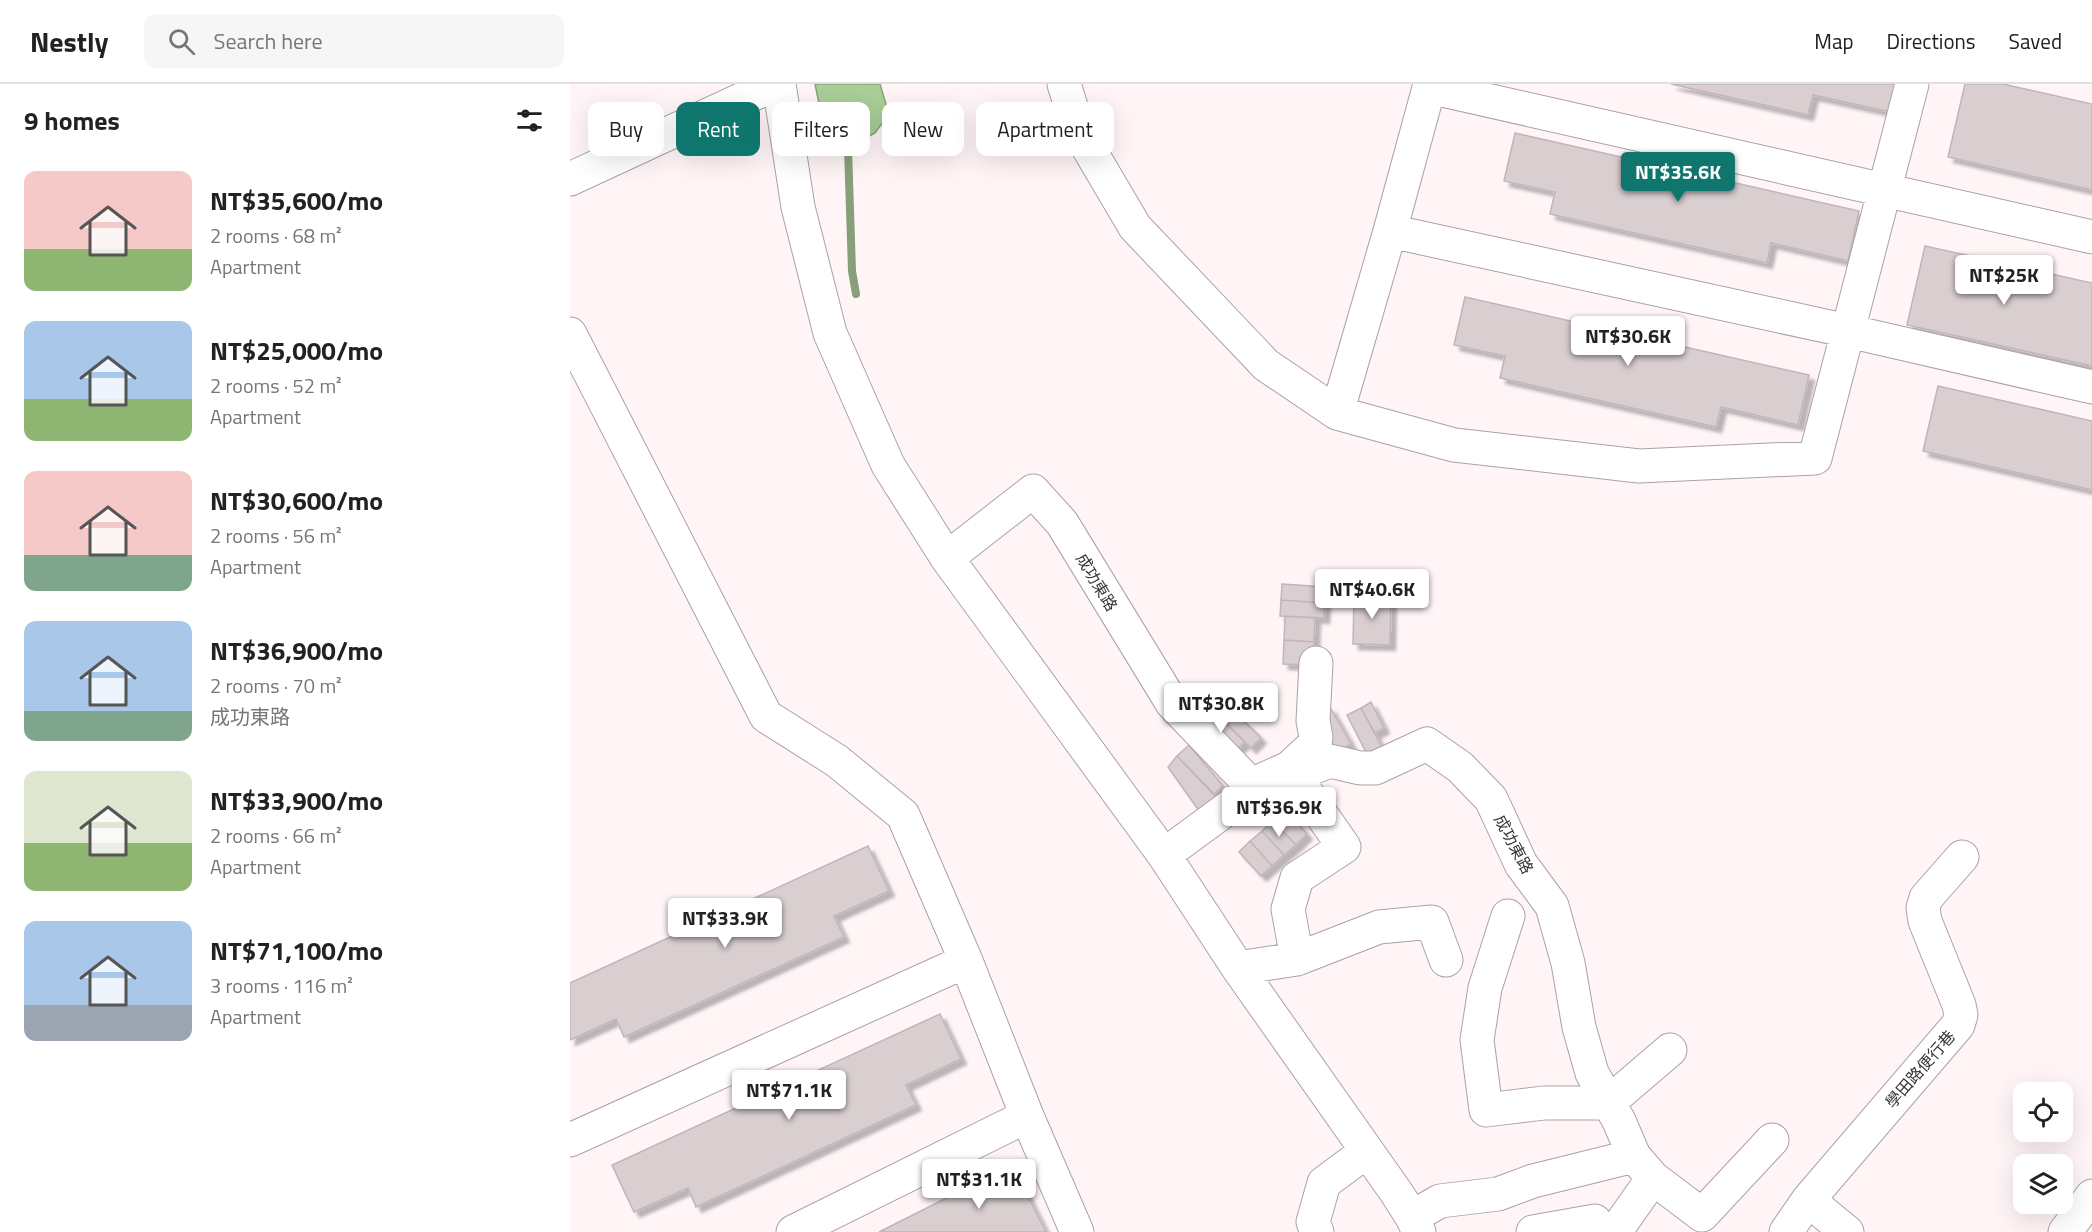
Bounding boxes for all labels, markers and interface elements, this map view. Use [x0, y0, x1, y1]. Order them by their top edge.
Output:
search box [144, 14, 564, 68]
text: Nestly [30, 20, 108, 63]
text: Search here [213, 24, 323, 58]
icon: search [165, 25, 198, 58]
text: Map [1814, 25, 1854, 57]
text: Directions [1887, 25, 1976, 57]
text: Saved [2009, 25, 2062, 57]
text: 9 homes [24, 101, 120, 140]
chip: Buy [588, 102, 664, 156]
chip: Rent [676, 102, 760, 156]
chip: Filters [772, 102, 870, 156]
chip: New [882, 102, 964, 156]
chip: Apartment [976, 102, 1114, 156]
icon: filters [513, 104, 546, 137]
pin: NT$35.6K [1616, 152, 1740, 203]
text: NT$35.6K [1635, 156, 1721, 187]
text: NT$35,600/mo [210, 181, 383, 220]
icon: home [72, 195, 144, 267]
text: 2 rooms · 68 m² [210, 220, 342, 251]
text: Apartment [210, 251, 301, 282]
pin: NT$25K [1955, 255, 2053, 306]
text: NT$25K [1969, 259, 2039, 290]
pin: NT$30.6K [1566, 316, 1690, 367]
text: NT$30.6K [1585, 320, 1671, 351]
text: NT$25,000/mo [210, 331, 383, 370]
icon: home [72, 345, 144, 417]
text: 2 rooms · 52 m² [210, 370, 342, 401]
text: Apartment [210, 401, 301, 432]
text: NT$30,600/mo [210, 481, 383, 520]
icon: home [72, 495, 144, 567]
text: 2 rooms · 56 m² [210, 520, 342, 551]
street label: 成功東路 [1070, 548, 1124, 616]
text: Apartment [210, 551, 301, 582]
pin: NT$40.6K [1310, 569, 1434, 620]
text: NT$40.6K [1329, 573, 1415, 604]
text: NT$36,900/mo [210, 631, 383, 670]
icon: home [72, 645, 144, 717]
text: 2 rooms · 70 m² [210, 670, 342, 701]
pin: NT$30.8K [1159, 683, 1283, 734]
text: NT$30.8K [1178, 687, 1264, 718]
text: 成功東路 [210, 701, 290, 732]
text: NT$33,900/mo [210, 781, 383, 820]
pin: NT$36.9K [1217, 787, 1341, 838]
text: NT$36.9K [1236, 791, 1322, 822]
icon: home [72, 795, 144, 867]
street label: 成功東路 [1488, 810, 1540, 878]
text: 2 rooms · 66 m² [210, 820, 342, 851]
text: Apartment [210, 851, 301, 882]
pin: NT$33.9K [663, 898, 787, 949]
text: NT$33.9K [682, 902, 768, 933]
text: NT$71,100/mo [210, 931, 383, 970]
icon: home [72, 945, 144, 1017]
text: 3 rooms · 116 m² [210, 970, 353, 1001]
text: Apartment [210, 1001, 301, 1032]
street label: 學田路便行巷 [1879, 1025, 1961, 1113]
pin: NT$71.1K [727, 1070, 851, 1121]
text: NT$71.1K [746, 1074, 832, 1105]
map controls [2013, 1082, 2073, 1214]
button: locate [2013, 1082, 2073, 1142]
button: layers [2013, 1154, 2073, 1214]
pin: NT$31.1K [917, 1159, 1041, 1210]
text: NT$31.1K [936, 1163, 1022, 1194]

